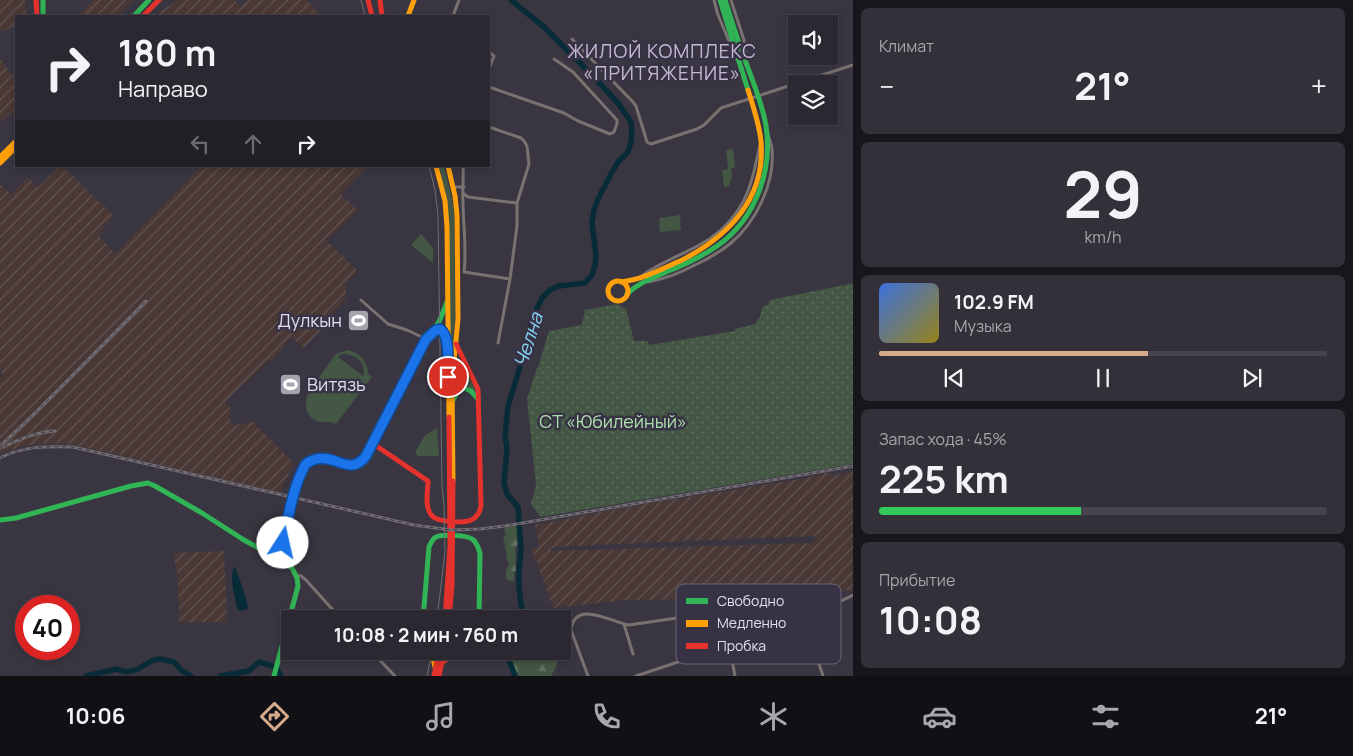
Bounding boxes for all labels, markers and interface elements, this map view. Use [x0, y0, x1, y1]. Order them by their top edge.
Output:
map controls [788, 15, 838, 125]
button: sound [788, 15, 838, 65]
text: 180 m [118, 29, 216, 77]
icon: right [35, 35, 100, 100]
text: Климат [879, 35, 934, 57]
district label: ЖИЛОЙ КОМПЛЕКС «ПРИТЯЖЕНИЕ» [567, 38, 757, 86]
text: 21° [1074, 59, 1131, 111]
text: − [879, 67, 894, 105]
text: + [1311, 67, 1327, 105]
text: Направо [118, 74, 208, 104]
button: layers [788, 75, 838, 125]
icon: left [186, 130, 214, 158]
icon: ahead [239, 130, 267, 158]
icon: right [292, 130, 320, 158]
text: 29 [1063, 149, 1143, 238]
text: km/h [1084, 226, 1122, 248]
text: 102.9 FM [954, 289, 1034, 315]
place label: Дулкын [278, 308, 342, 332]
water label: Челна [507, 308, 549, 371]
sports icon: Дулкын [346, 309, 370, 333]
text: Музыка [954, 315, 1012, 337]
pin [427, 356, 469, 398]
icon: arrive [434, 363, 462, 391]
icon: previous [940, 364, 968, 392]
icon: pause [1089, 364, 1117, 392]
icon: next [1238, 364, 1266, 392]
place label: Витязь [307, 372, 366, 396]
sports icon: Витязь [279, 373, 303, 397]
park label: СТ «Юбилейный» [539, 409, 687, 433]
text: Запас хода · 45% [879, 428, 1007, 450]
text: 225 km [879, 452, 1009, 504]
position arrow [256, 516, 308, 568]
text: Прибытие [879, 569, 955, 591]
legend [676, 584, 841, 664]
text: Свободно [717, 591, 784, 610]
text: 10:08 [879, 593, 982, 645]
speed limit sign: 40 [15, 595, 80, 660]
text: Медленно [717, 613, 786, 632]
text: 10:08 · 2 мин · 760 m [334, 622, 518, 648]
text: Пробка [717, 636, 766, 655]
icon: directions [257, 699, 292, 734]
icon: music [423, 699, 458, 734]
icon: phone [589, 699, 624, 734]
icon: climate [756, 699, 791, 734]
icon: car [922, 699, 957, 734]
icon: filters [1088, 699, 1123, 734]
text: 10:06 [66, 701, 125, 731]
text: 21° [1255, 701, 1287, 731]

